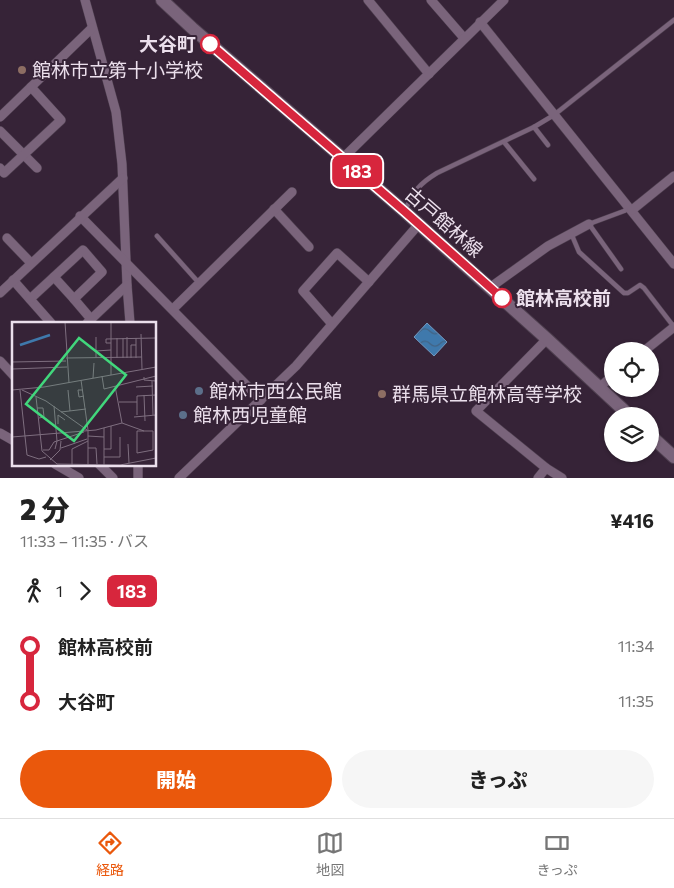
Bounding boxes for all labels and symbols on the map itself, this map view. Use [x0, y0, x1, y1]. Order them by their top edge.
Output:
place label: 大谷町 [139, 32, 196, 55]
marker: 大谷町 [200, 34, 220, 54]
place label: 館林市立第十小学校 [32, 58, 203, 81]
marker: 館林市立第十小学校 [16, 64, 28, 76]
line badge: 183 [328, 155, 386, 187]
street label: 古戸館林線 [401, 182, 488, 261]
place label: 館林高校前 [516, 286, 611, 309]
marker: 館林高校前 [492, 288, 512, 308]
inset map [12, 322, 156, 466]
place label: 館林市西公民館 [209, 379, 342, 402]
place label: 群馬県立館林高等学校 [392, 382, 582, 405]
marker: 館林市西公民館 [193, 385, 205, 397]
marker: 群馬県立館林高等学校 [376, 388, 388, 400]
place label: 館林西児童館 [193, 403, 307, 426]
marker: 館林西児童館 [177, 409, 189, 421]

